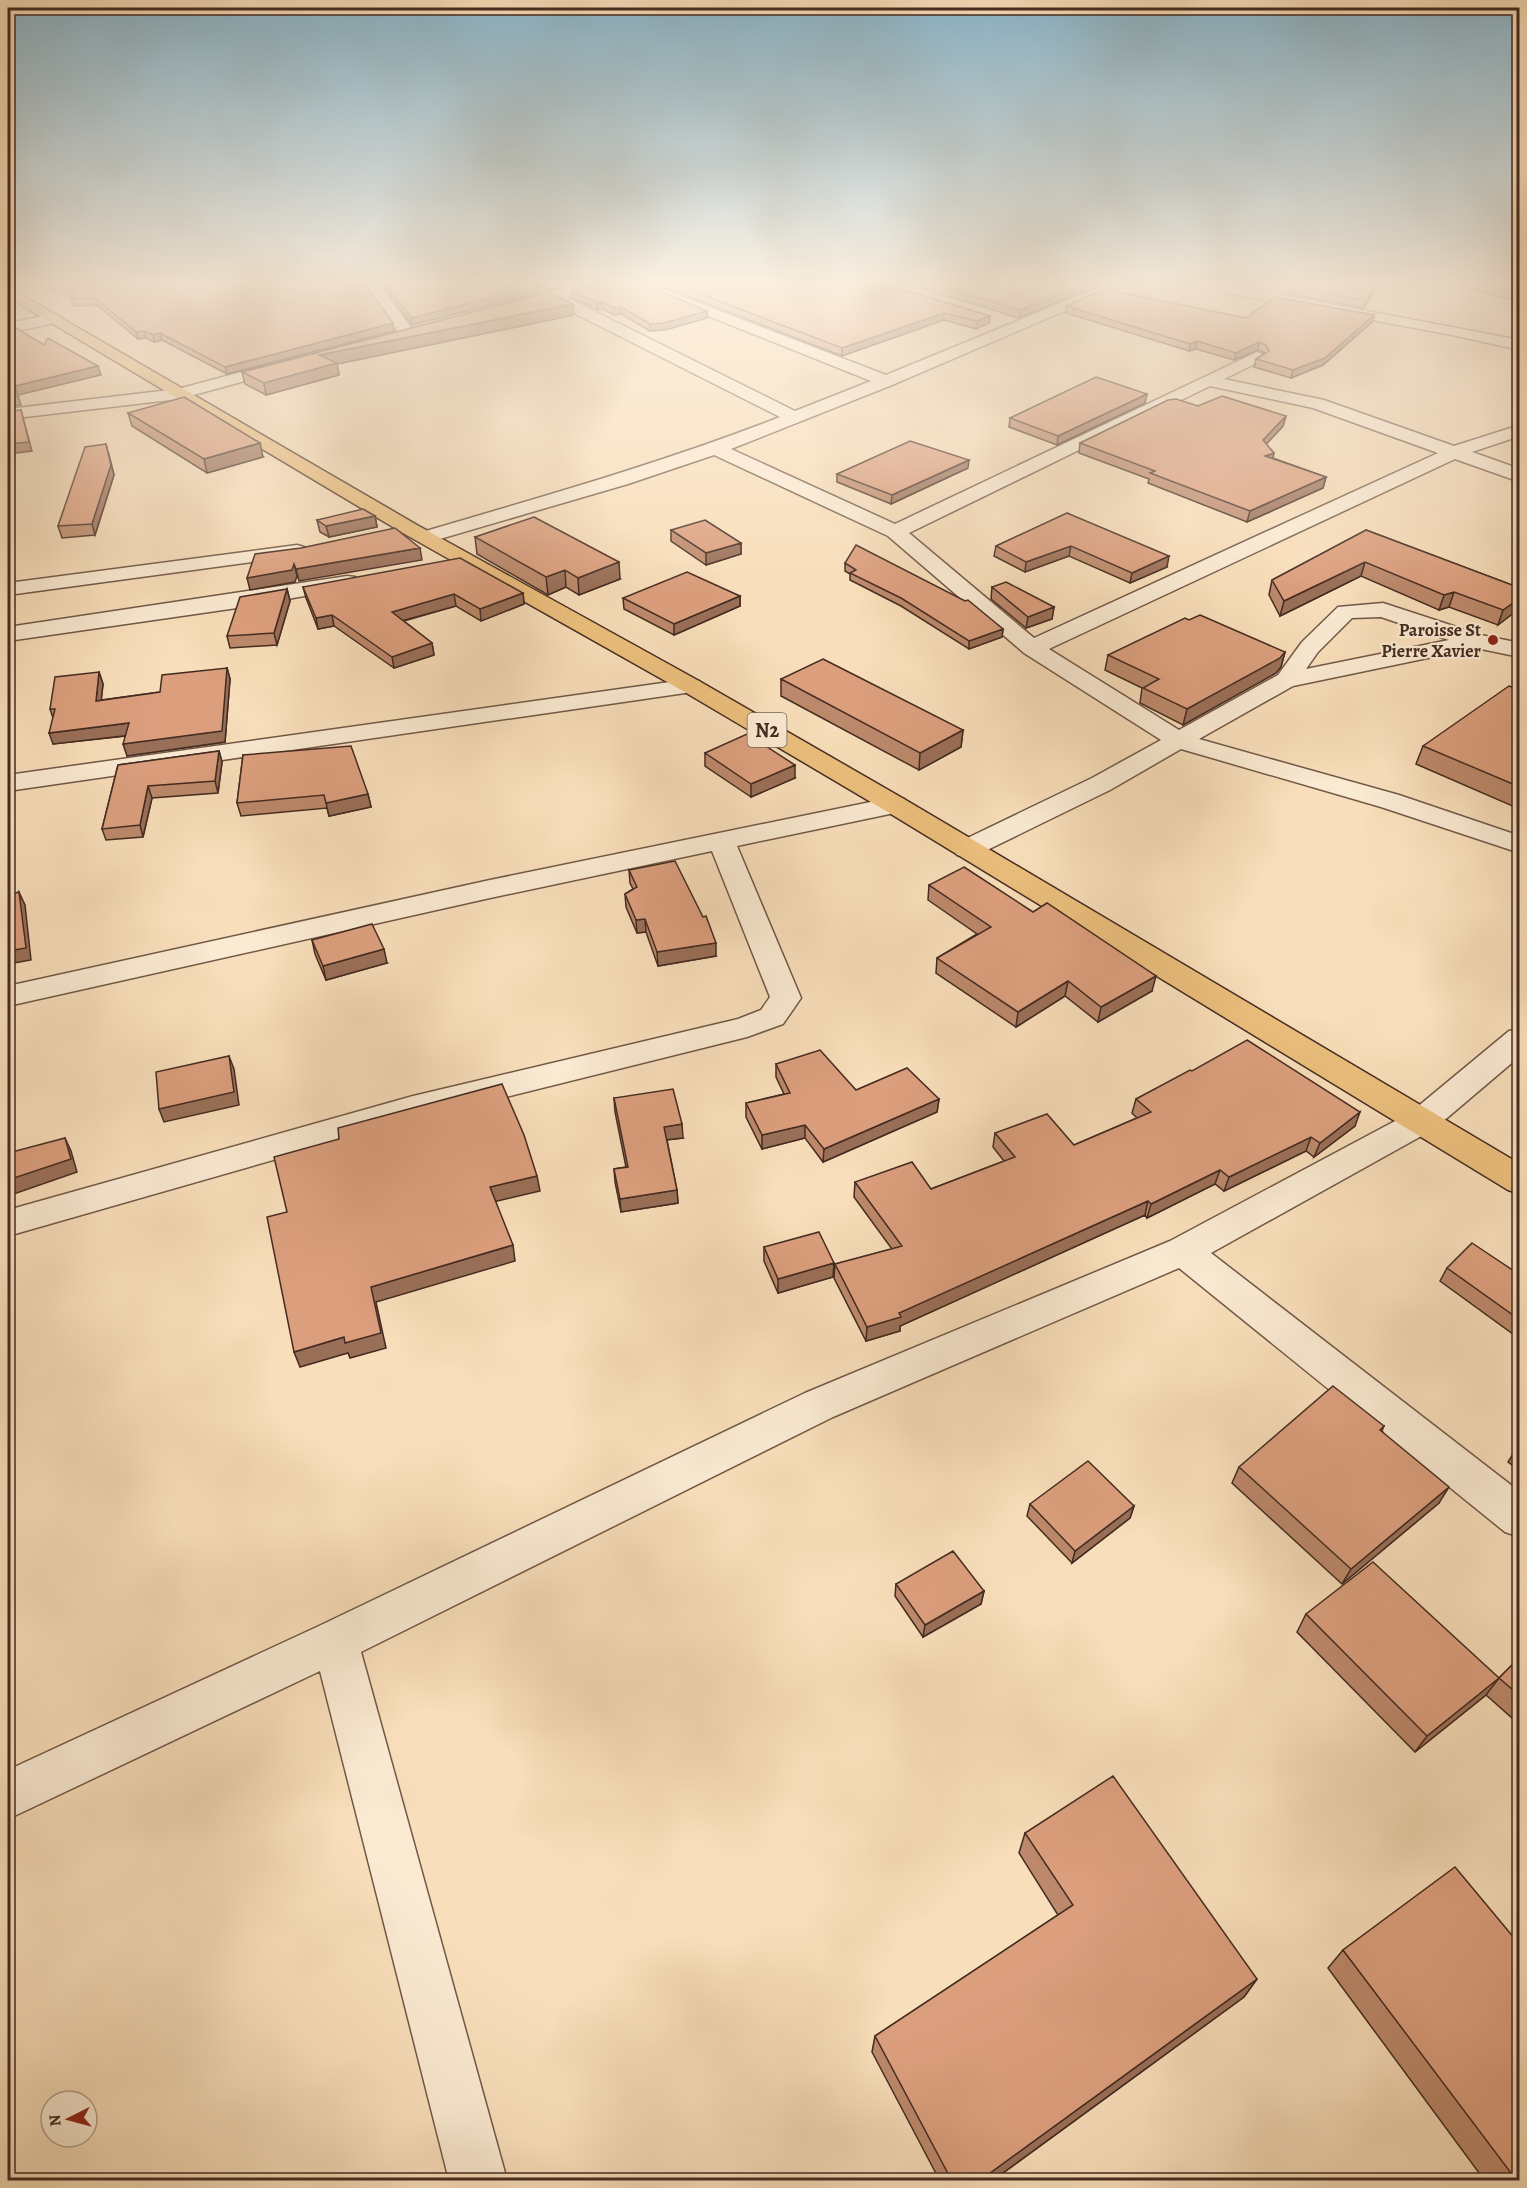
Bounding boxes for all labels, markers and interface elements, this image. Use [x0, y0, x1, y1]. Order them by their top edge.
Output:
place label: Paroisse St Pierre Xavier [1381, 618, 1482, 663]
marker: Paroisse St Pierre Xavier [1486, 633, 1500, 647]
road number: N2 [748, 713, 786, 747]
north arrow [39, 2089, 99, 2149]
text: N [43, 2113, 67, 2127]

